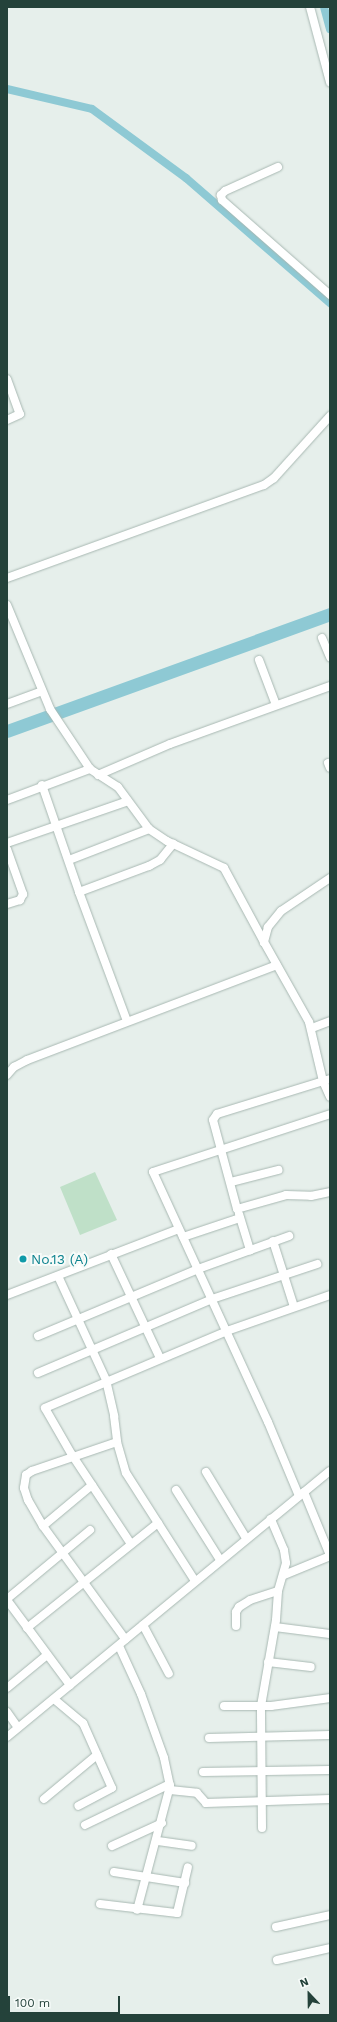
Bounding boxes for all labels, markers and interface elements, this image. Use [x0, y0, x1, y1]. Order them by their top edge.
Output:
place label: No.13 (A) [31, 1251, 88, 1267]
marker: No.13 (A) [18, 1254, 28, 1264]
north arrow [289, 1974, 329, 2014]
text: N [298, 1975, 311, 1990]
scale bar [10, 1988, 122, 2014]
text: 100 m [15, 1996, 50, 2010]

